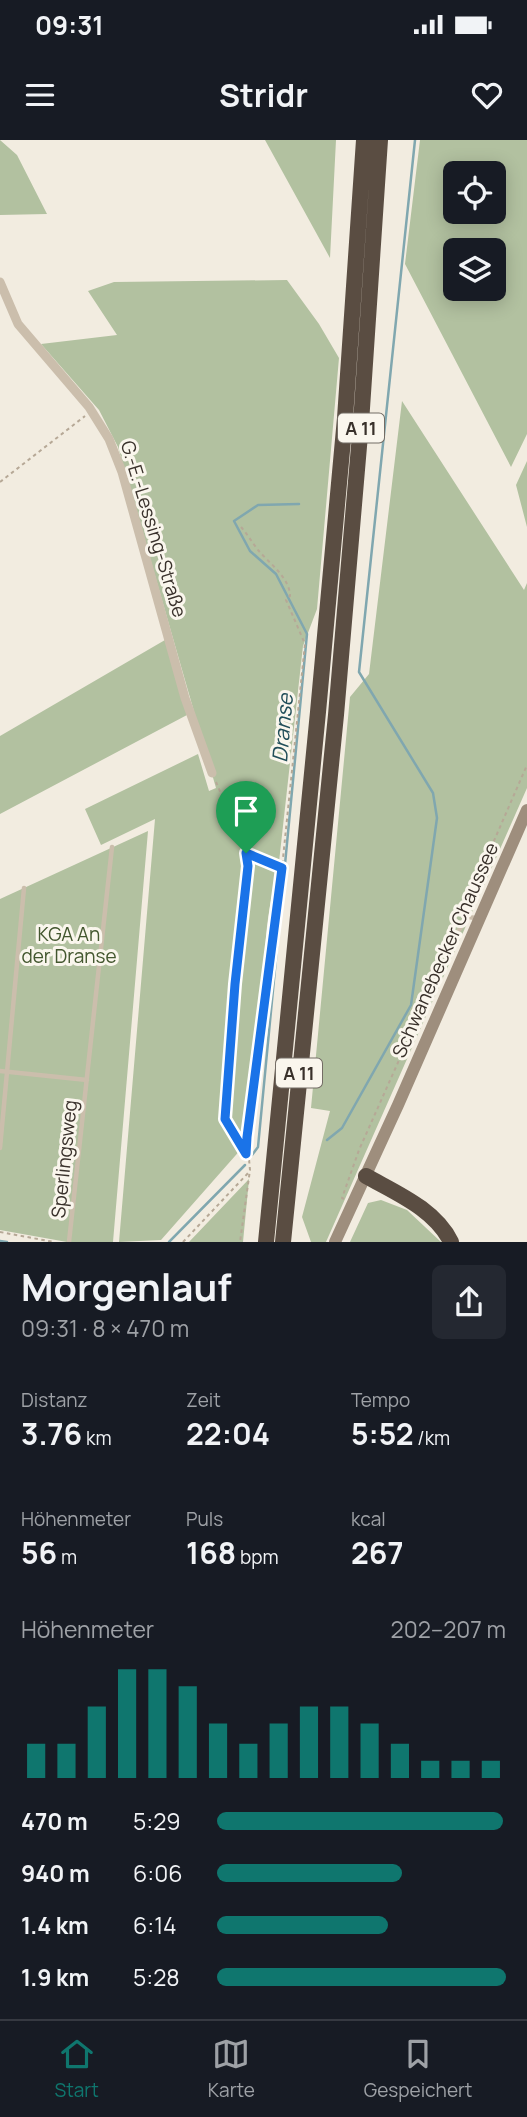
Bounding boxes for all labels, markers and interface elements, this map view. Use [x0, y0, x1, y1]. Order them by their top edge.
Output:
text: 09:31 [35, 7, 104, 43]
text: Stridr [219, 73, 308, 117]
icon: menu [21, 76, 59, 114]
icon: heart [468, 76, 506, 114]
map controls [443, 161, 506, 301]
button: locate [443, 161, 506, 224]
button: layers [443, 238, 506, 301]
road number: A 11 [338, 414, 384, 442]
street label: G.-E.-Lessing-Straße [115, 438, 193, 620]
water label: Dranse [265, 691, 299, 763]
pin [216, 781, 276, 853]
icon: arrive [227, 792, 265, 830]
street label: Schwanebecker Chaussee [386, 838, 504, 1062]
park label: KGA An der Dranse [21, 921, 117, 969]
road number: A 11 [276, 1058, 322, 1088]
street label: Sperlingsweg [45, 1099, 83, 1219]
text: Morgenlauf [21, 1260, 232, 1312]
button: share [432, 1265, 506, 1339]
text: 09:31 · 8 × 470 m [21, 1312, 189, 1344]
text: Distanz [21, 1387, 88, 1413]
text: Zeit [186, 1387, 221, 1413]
text: Tempo [351, 1387, 410, 1413]
text: 3.76 [21, 1413, 82, 1454]
text: 22:04 [186, 1413, 270, 1454]
text: 5:52 [351, 1413, 414, 1454]
text: km [82, 1425, 112, 1451]
text: /km [414, 1425, 450, 1451]
text: Höhenmeter [21, 1506, 131, 1532]
text: Puls [186, 1506, 223, 1532]
text: kcal [351, 1506, 386, 1532]
text: 56 [21, 1532, 57, 1573]
text: 168 [186, 1532, 236, 1573]
text: 267 [351, 1532, 404, 1573]
text: m [57, 1544, 77, 1570]
text: bpm [236, 1544, 279, 1570]
text: Höhenmeter [21, 1613, 154, 1645]
text: 202–207 m [391, 1613, 506, 1645]
text: 470 m [21, 1805, 88, 1837]
text: 5:29 [133, 1805, 181, 1837]
text: 940 m [21, 1857, 90, 1889]
text: 6:06 [133, 1857, 182, 1889]
text: 1.4 km [21, 1909, 89, 1941]
text: 6:14 [133, 1909, 177, 1941]
text: 1.9 km [21, 1961, 89, 1993]
text: 5:28 [133, 1961, 180, 1993]
tab: Start [54, 2035, 99, 2103]
tab: Karte [208, 2035, 255, 2103]
tab: Gespeichert [364, 2035, 472, 2103]

